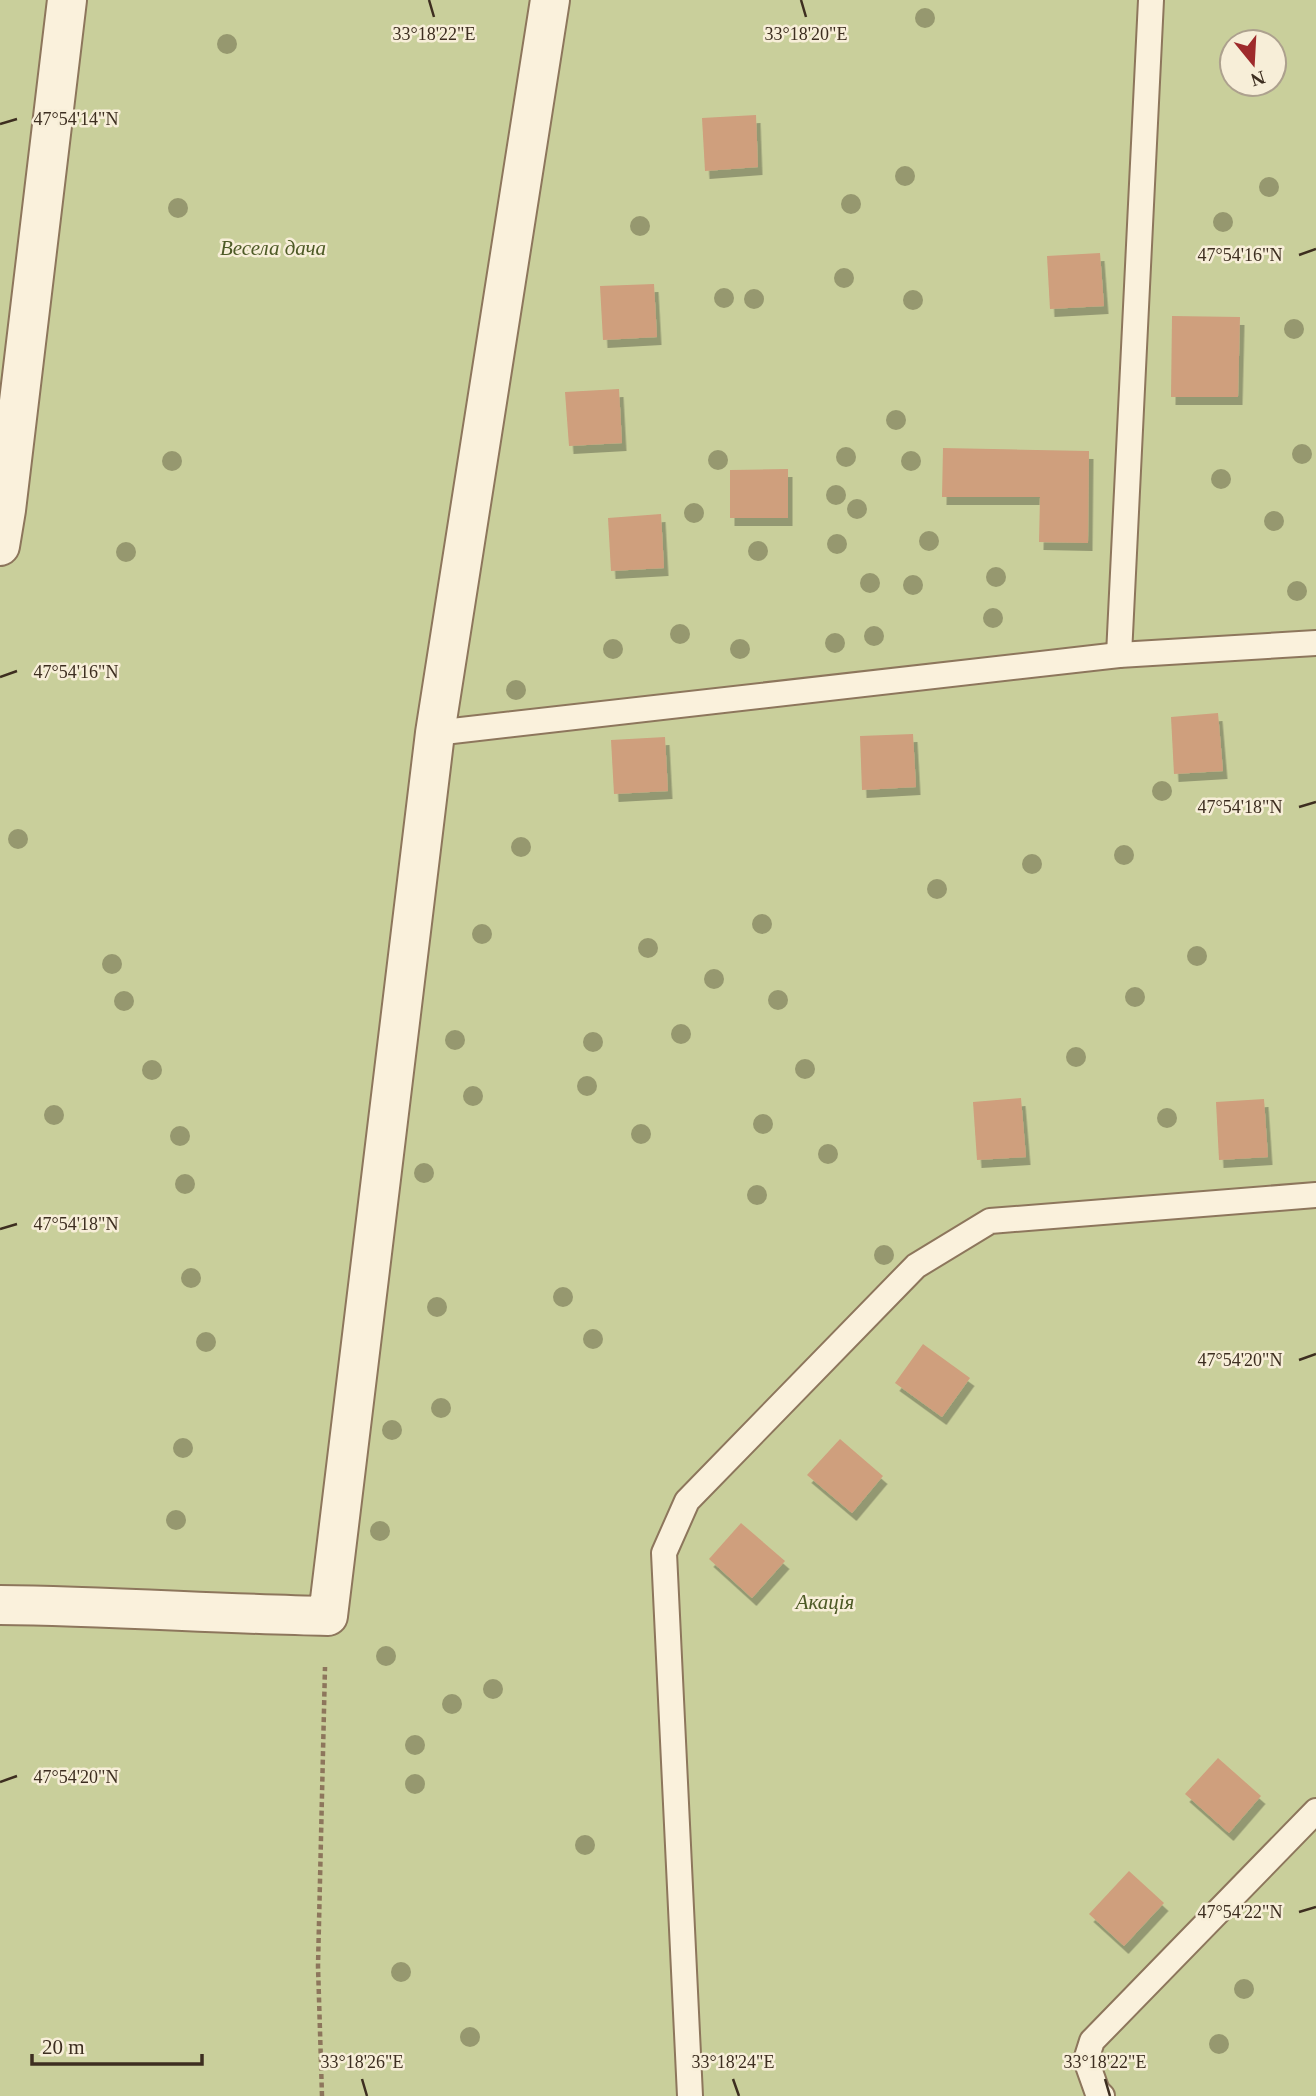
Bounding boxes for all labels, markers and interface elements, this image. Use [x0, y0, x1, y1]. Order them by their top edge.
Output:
text: 33°18'22"E [393, 24, 475, 44]
text: 33°18'20"E [765, 24, 847, 44]
north arrow [1218, 28, 1288, 98]
text: N [1248, 67, 1268, 91]
text: 47°54'14"N [34, 109, 118, 129]
park label: Весела дача [220, 236, 326, 260]
text: 47°54'16"N [1198, 245, 1282, 265]
text: 47°54'16"N [34, 662, 118, 682]
text: 47°54'18"N [1198, 797, 1282, 817]
text: 47°54'18"N [34, 1214, 118, 1234]
text: 47°54'20"N [1198, 1350, 1282, 1370]
park label: Акація [794, 1590, 854, 1614]
text: 47°54'20"N [34, 1767, 118, 1787]
text: 47°54'22"N [1198, 1902, 1282, 1922]
scale bar [32, 2022, 201, 2066]
text: 20 m [42, 2035, 85, 2059]
text: 33°18'26"E [321, 2052, 403, 2072]
text: 33°18'24"E [692, 2052, 774, 2072]
text: 33°18'22"E [1064, 2052, 1146, 2072]

